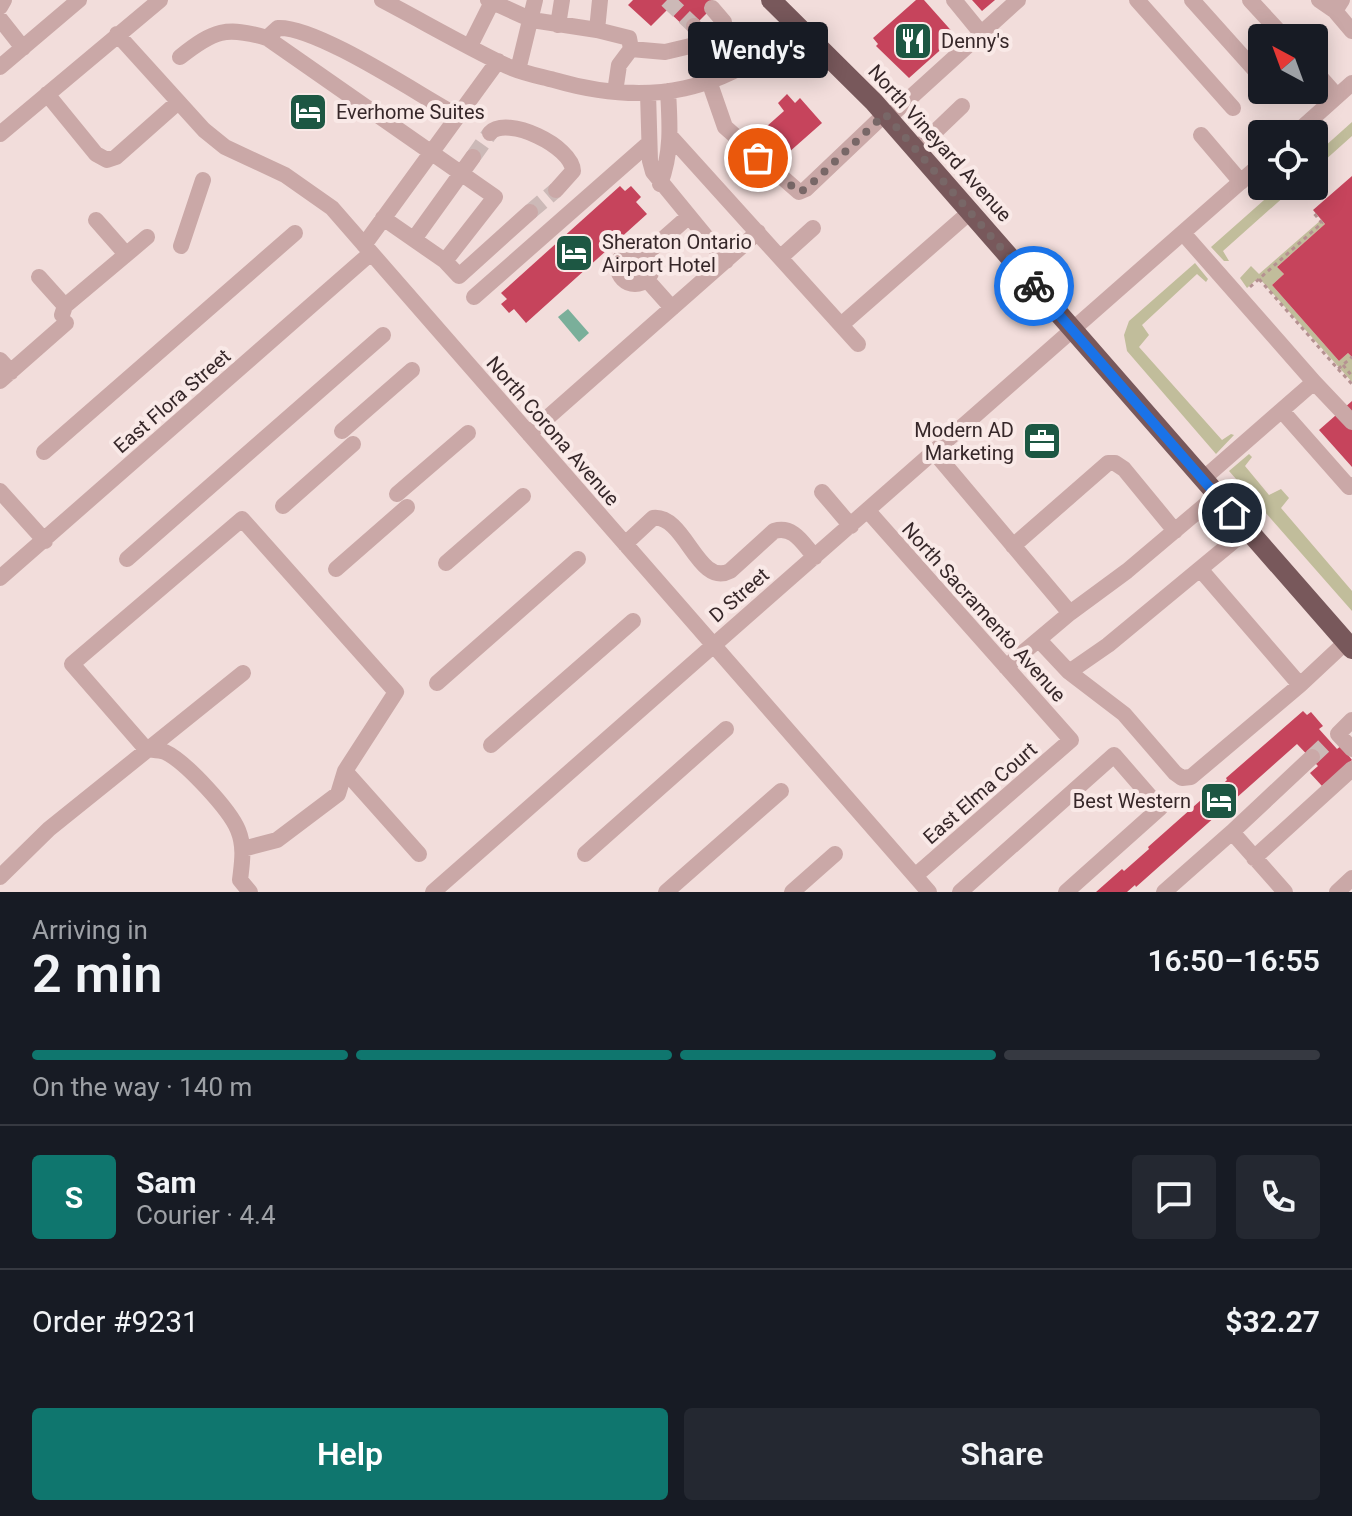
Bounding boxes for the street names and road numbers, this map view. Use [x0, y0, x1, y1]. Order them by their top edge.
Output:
street label: North Vineyard Avenue [863, 60, 1017, 226]
street label: East Flora Street [109, 344, 235, 458]
street label: North Corona Avenue [482, 351, 624, 511]
street label: North Sacramento Avenue [897, 517, 1071, 707]
street label: D Street [704, 563, 774, 627]
street label: East Elma Court [918, 737, 1042, 849]

